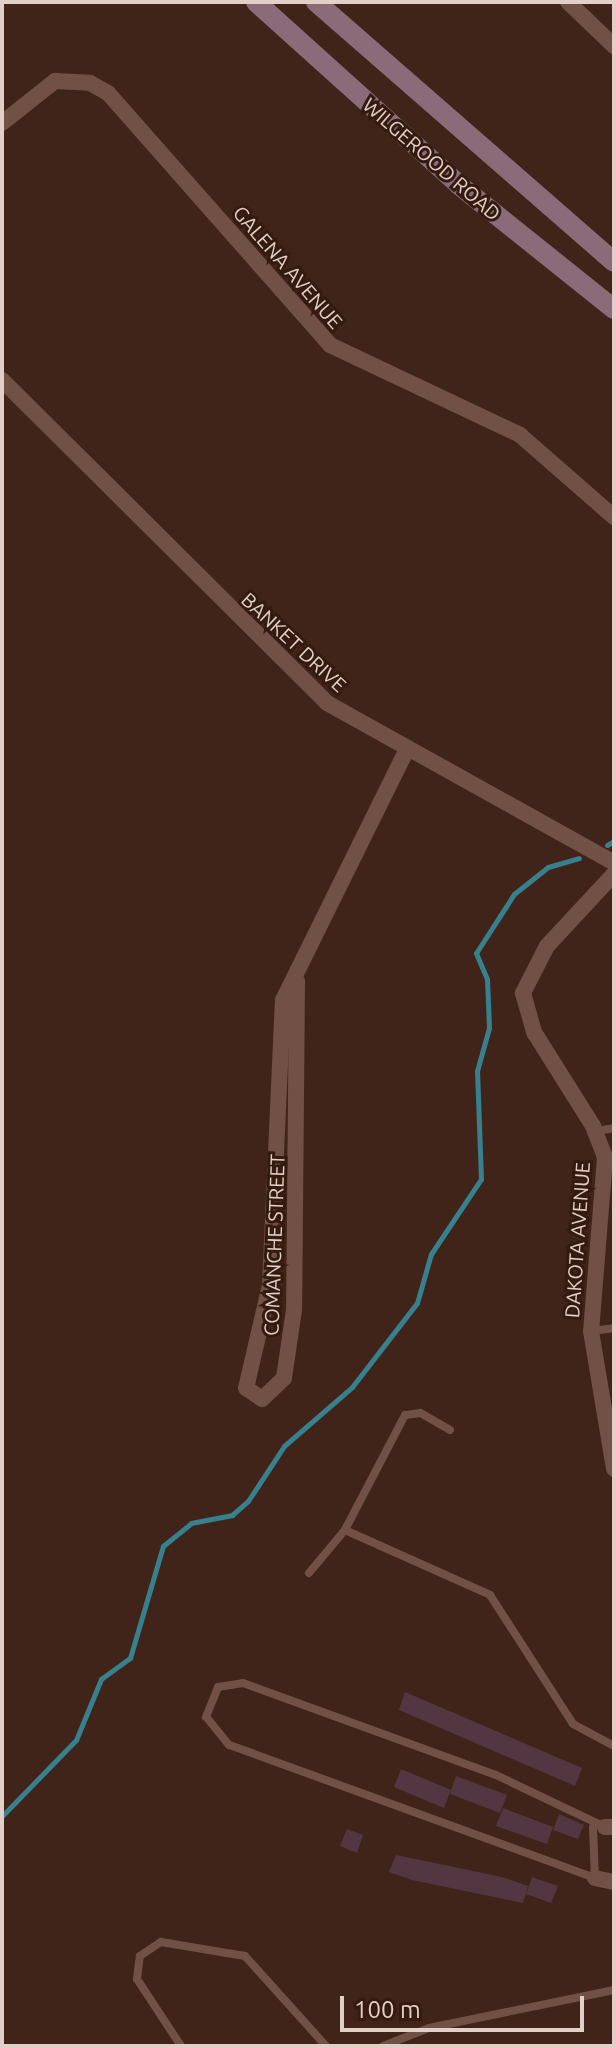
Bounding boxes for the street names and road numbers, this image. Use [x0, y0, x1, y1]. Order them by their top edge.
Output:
street label: WILGEROOD ROAD [358, 93, 506, 225]
street label: GALENA AVENUE [228, 201, 348, 333]
street label: BANKET DRIVE [237, 587, 351, 697]
street label: COMANCHE STREET [259, 1154, 289, 1336]
street label: DAKOTA AVENUE [560, 1161, 594, 1319]

